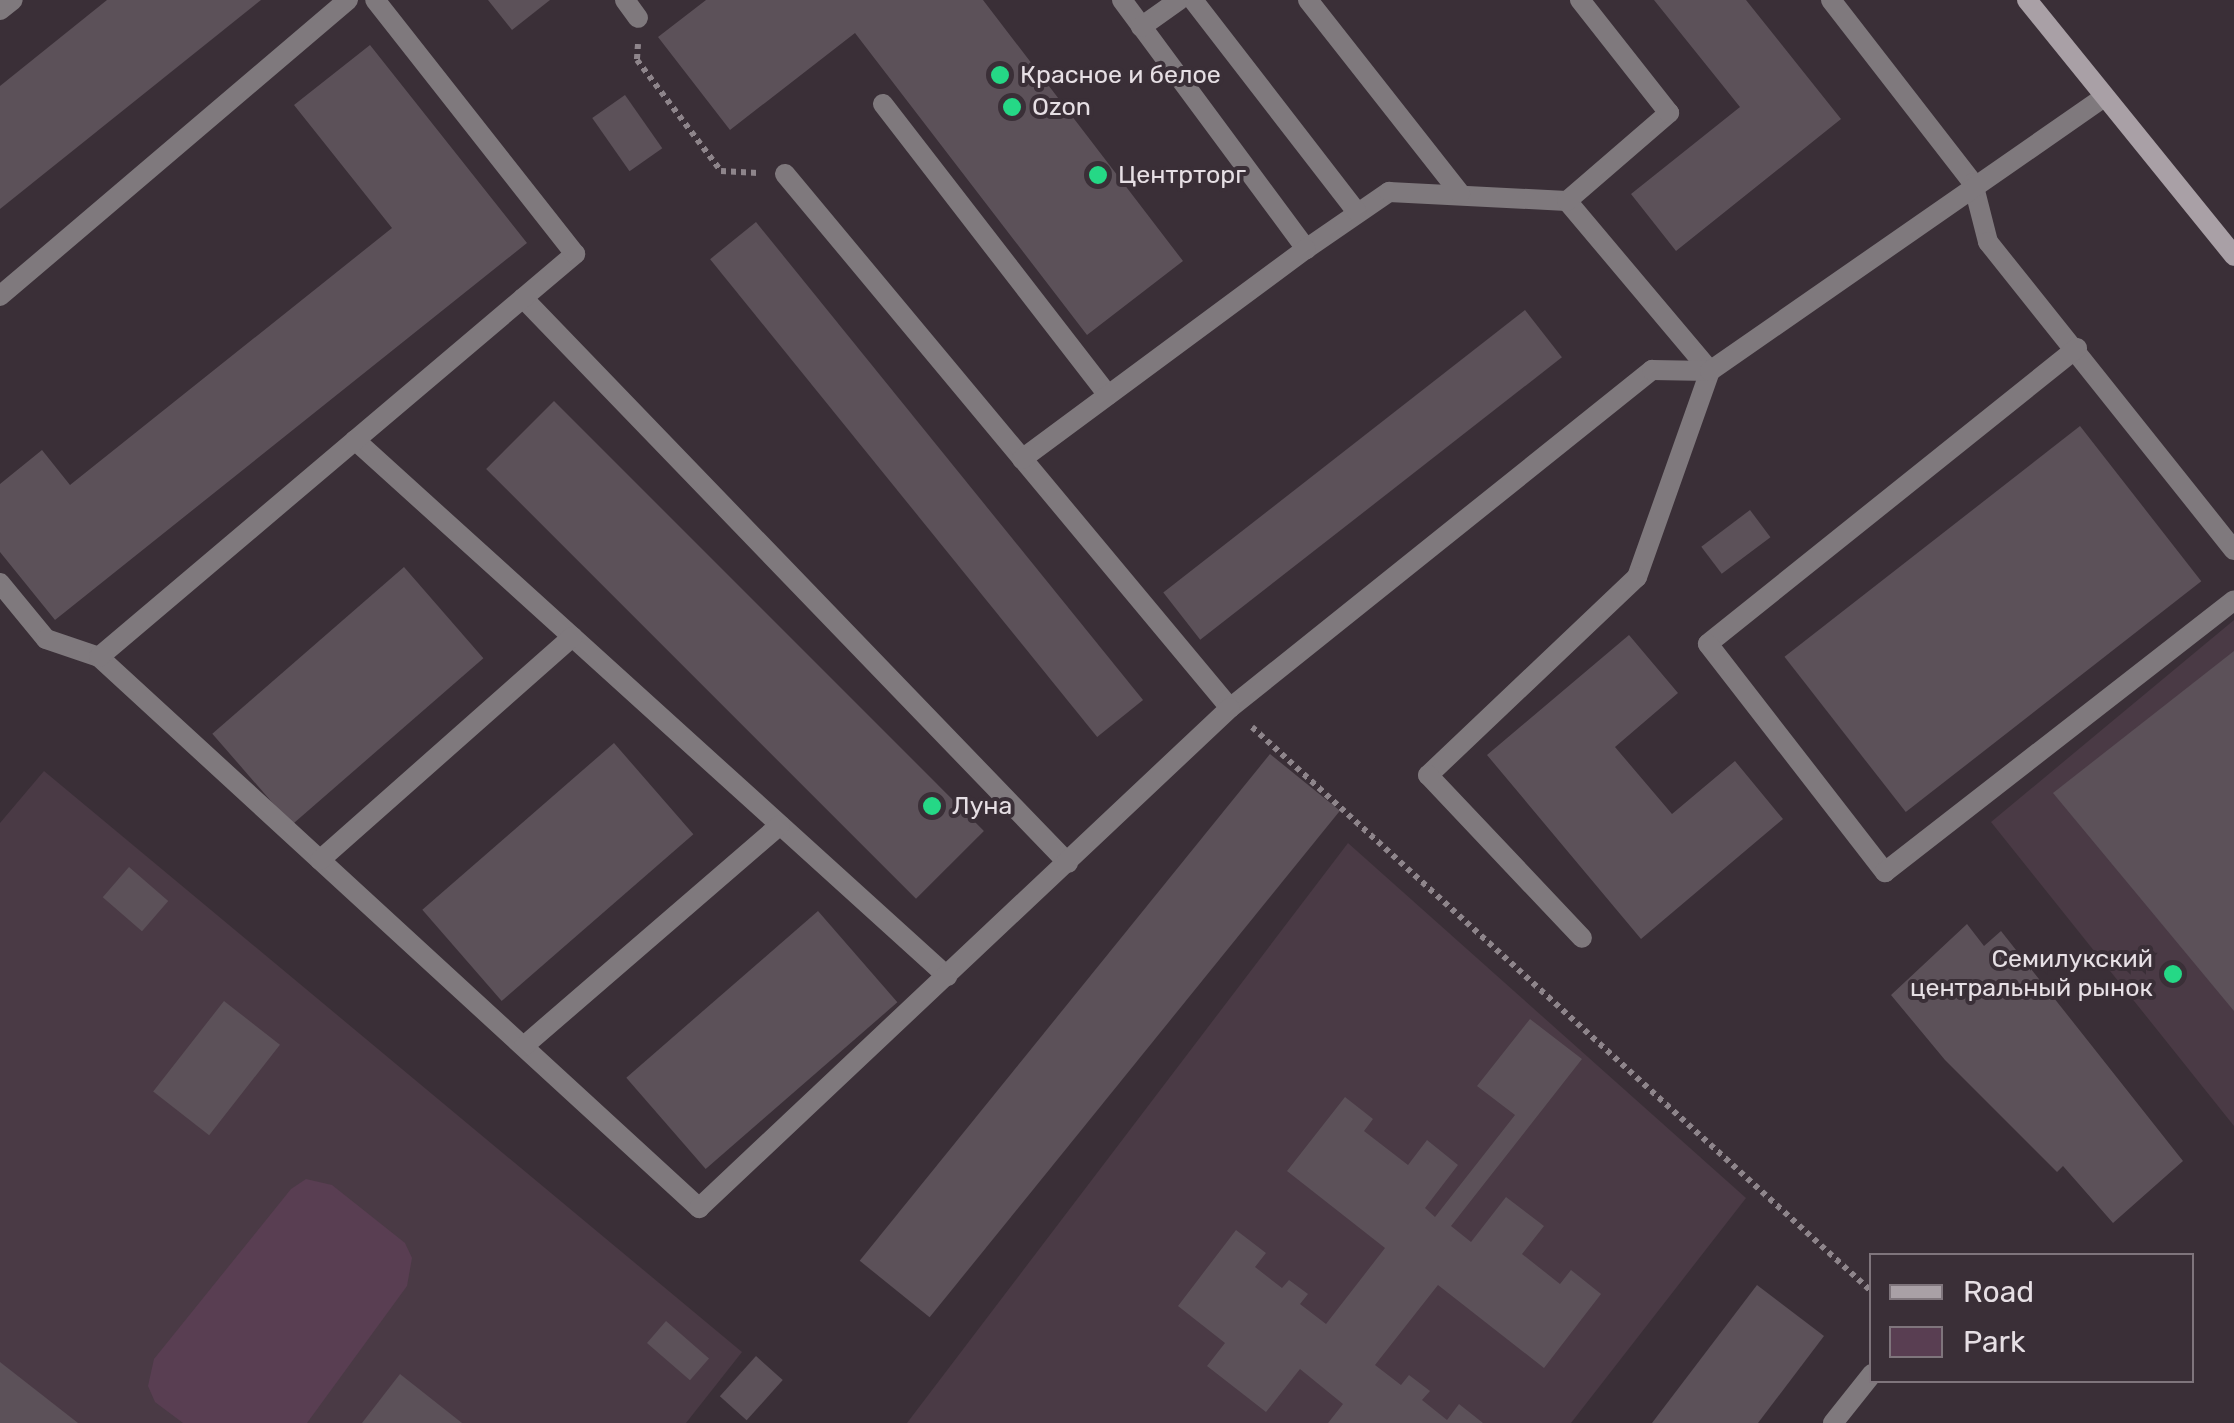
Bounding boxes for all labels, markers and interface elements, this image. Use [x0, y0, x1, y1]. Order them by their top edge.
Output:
place label: Красное и белое [1020, 60, 1221, 90]
marker: Красное и белое [989, 64, 1011, 86]
place label: Ozon [1032, 92, 1091, 122]
marker: Ozon [1001, 96, 1023, 118]
place label: Центрторг [1118, 160, 1246, 190]
marker: Центрторг [1087, 164, 1109, 186]
place label: Луна [952, 791, 1012, 821]
marker: Луна [921, 795, 943, 817]
place label: Семилукский центральный рынок [1910, 945, 2153, 1004]
marker: Семилукский центральный рынок [2162, 963, 2184, 985]
legend [1869, 1253, 2194, 1383]
text: Road [1963, 1274, 2034, 1310]
text: Park [1963, 1324, 2025, 1360]

